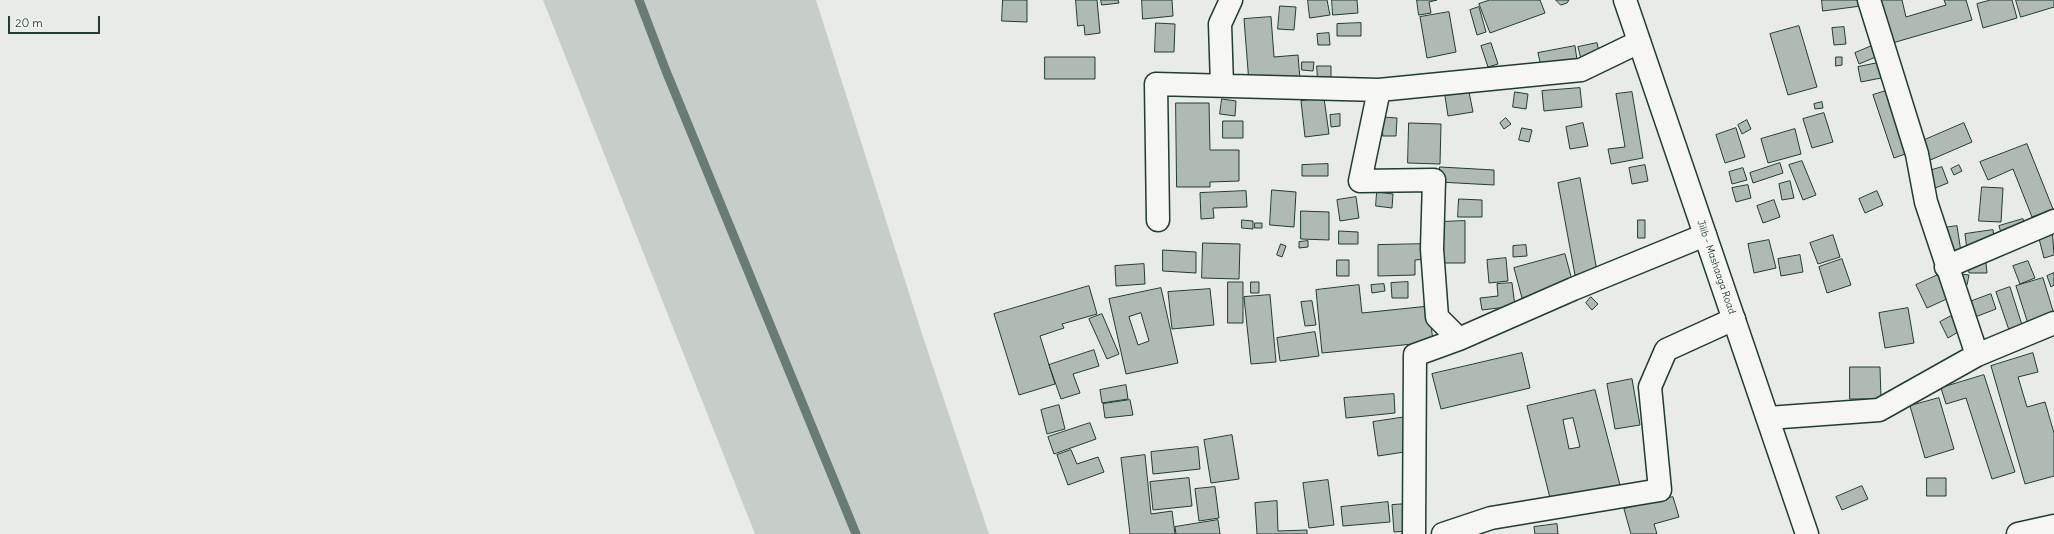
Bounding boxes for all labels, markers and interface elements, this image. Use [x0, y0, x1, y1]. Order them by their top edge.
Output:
scale bar [10, 8, 102, 34]
text: 20 m [15, 15, 43, 30]
street label: Jilib - Mashaaga Road [1694, 218, 1738, 316]

